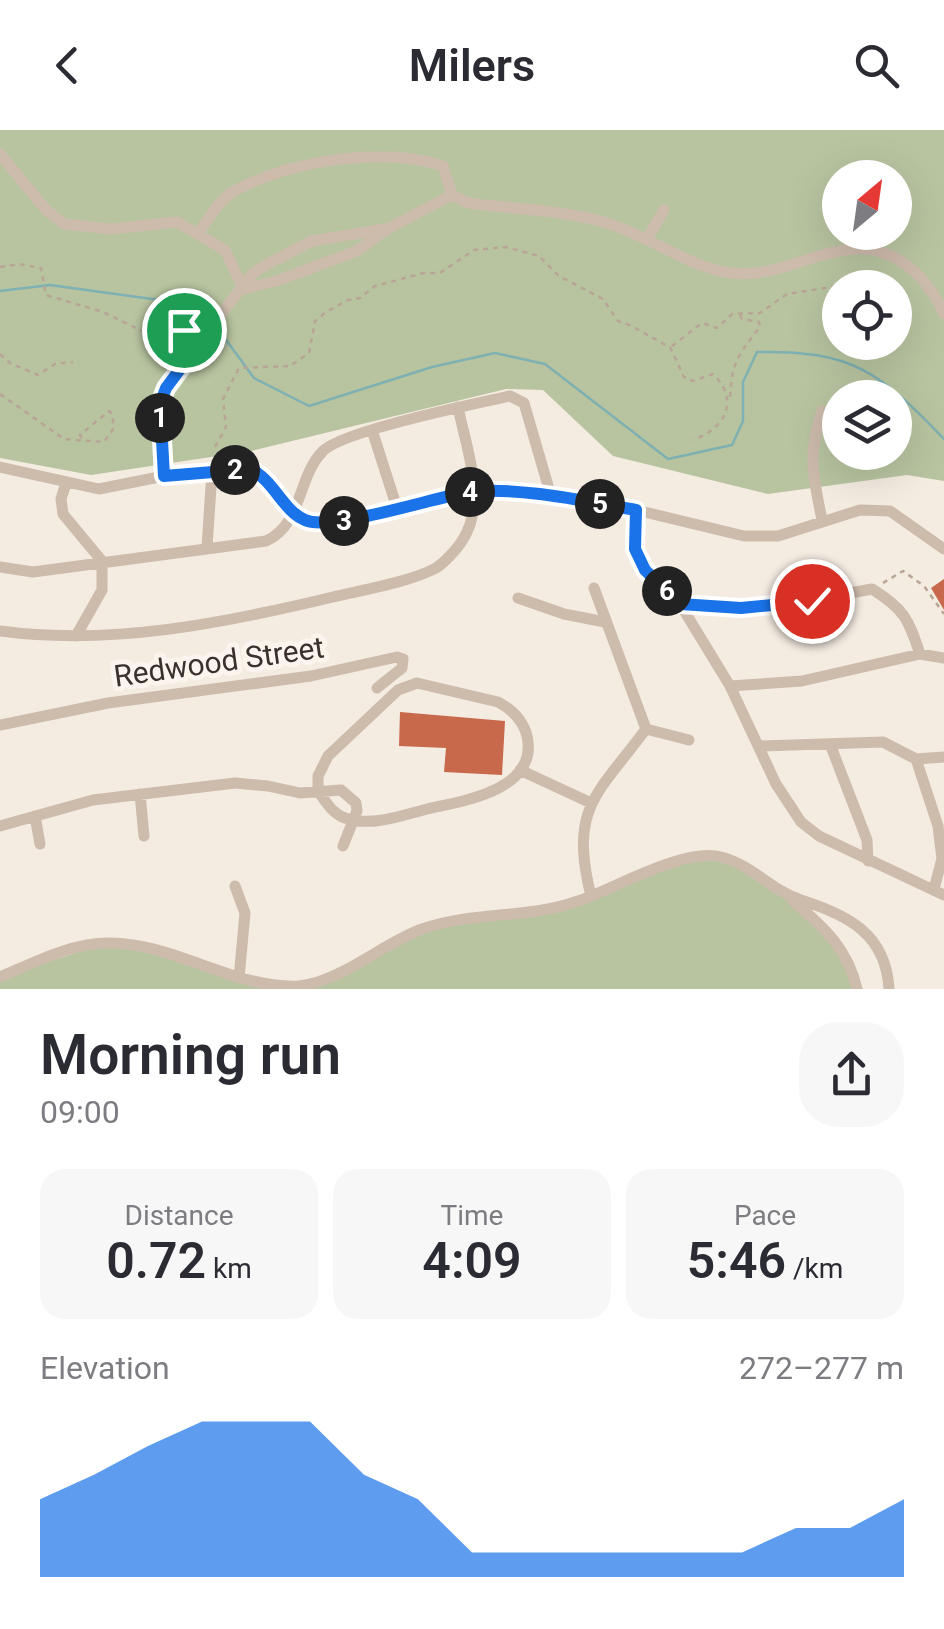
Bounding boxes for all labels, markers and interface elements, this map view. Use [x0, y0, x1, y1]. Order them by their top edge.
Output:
icon: back [40, 38, 95, 93]
icon: search [849, 38, 904, 93]
text: Milers [409, 39, 535, 92]
north arrow [822, 160, 912, 250]
map controls [822, 160, 912, 470]
button: locate [822, 270, 912, 360]
pin [142, 288, 227, 373]
icon: arrive [157, 303, 212, 358]
button: layers [822, 380, 912, 470]
pin: 1 [135, 393, 185, 443]
text: 1 [152, 401, 168, 434]
pin: 2 [210, 445, 260, 495]
text: 2 [227, 453, 243, 486]
pin: 4 [445, 467, 495, 517]
text: 4 [462, 475, 478, 508]
pin: 5 [575, 479, 625, 529]
text: 5 [592, 487, 608, 520]
pin: 3 [319, 496, 369, 546]
text: 3 [336, 504, 352, 537]
pin [770, 559, 855, 644]
pin: 6 [642, 566, 692, 616]
text: 6 [659, 574, 675, 607]
icon: check [785, 574, 840, 629]
street label: Redwood Street [112, 629, 326, 694]
button: share [799, 1022, 904, 1127]
text: Morning run [40, 1023, 341, 1087]
text: 09:00 [40, 1093, 120, 1131]
text: Distance [125, 1199, 234, 1232]
text: Time [441, 1199, 503, 1232]
text: Pace [734, 1199, 796, 1232]
text: 0.72 [106, 1232, 206, 1290]
text: 4:09 [422, 1232, 522, 1290]
text: 5:46 [687, 1232, 786, 1290]
text: km [206, 1252, 252, 1285]
text: /km [786, 1252, 843, 1285]
text: Elevation [40, 1349, 170, 1387]
text: 272–277 m [739, 1349, 904, 1387]

